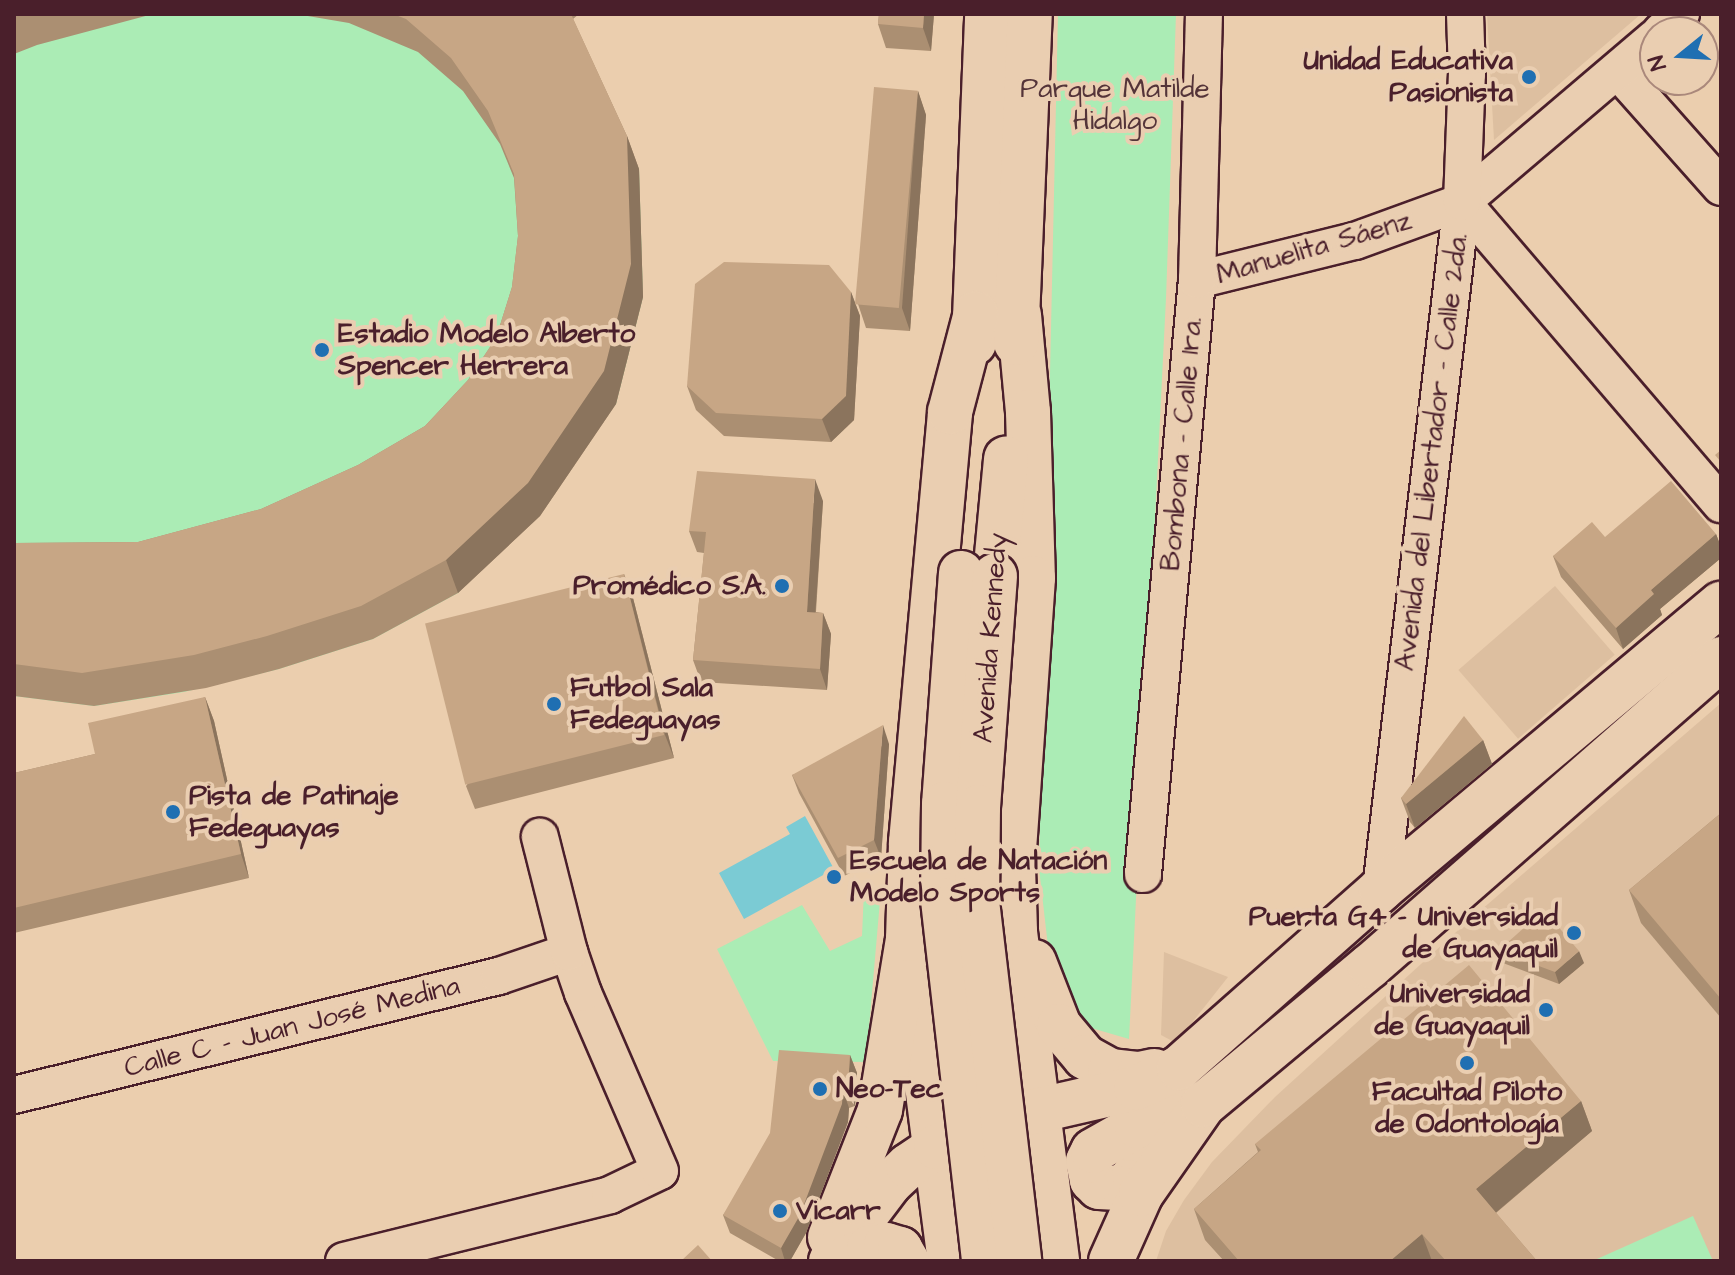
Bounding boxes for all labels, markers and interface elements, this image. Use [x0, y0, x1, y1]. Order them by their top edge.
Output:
north arrow [1639, 16, 1719, 96]
place label: Unidad Educativa Pasionista [1303, 44, 1513, 110]
text: N [1641, 52, 1674, 74]
marker: Unidad Educativa Pasionista [1520, 68, 1538, 86]
park label: Parque Matilde Hidalgo [1020, 72, 1210, 138]
street label: Manuelita Sáenz [1213, 204, 1415, 292]
street label: Avenida del Libertador - Calle 2da. [1388, 231, 1476, 673]
street label: Bombona - Calle 1ra. [1154, 316, 1210, 572]
place label: Estadio Modelo Alberto Spencer Herrera [338, 317, 635, 383]
marker: Estadio Modelo Alberto Spencer Herrera [313, 341, 331, 359]
street label: Avenida Kennedy [967, 532, 1015, 744]
place label: Promédico S.A. [573, 569, 766, 603]
marker: Promédico S.A. [773, 577, 791, 595]
place label: Futbol Sala Fedeguayas [570, 671, 721, 737]
marker: Futbol Sala Fedeguayas [545, 695, 563, 713]
place label: Pista de Patinaje Fedeguayas [189, 779, 399, 845]
marker: Pista de Patinaje Fedeguayas [164, 803, 182, 821]
place label: Escuela de Natación Modelo Sports [850, 844, 1107, 910]
marker: Escuela de Natación Modelo Sports [825, 868, 843, 886]
place label: Puerta G4 - Universidad de Guayaquil [1249, 900, 1558, 966]
marker: Puerta G4 - Universidad de Guayaquil [1565, 924, 1583, 942]
street label: Calle C - Juan José Medina [121, 969, 463, 1085]
place label: Universidad de Guayaquil [1375, 977, 1530, 1043]
marker: Universidad de Guayaquil [1537, 1001, 1555, 1019]
marker: Facultad Piloto de Odontología [1458, 1054, 1476, 1072]
place label: Neo-Tec [836, 1072, 943, 1106]
place label: Facultad Piloto de Odontología [1372, 1075, 1562, 1141]
marker: Neo-Tec [811, 1080, 829, 1098]
place label: Vicarr [796, 1194, 881, 1228]
marker: Vicarr [771, 1202, 789, 1220]

